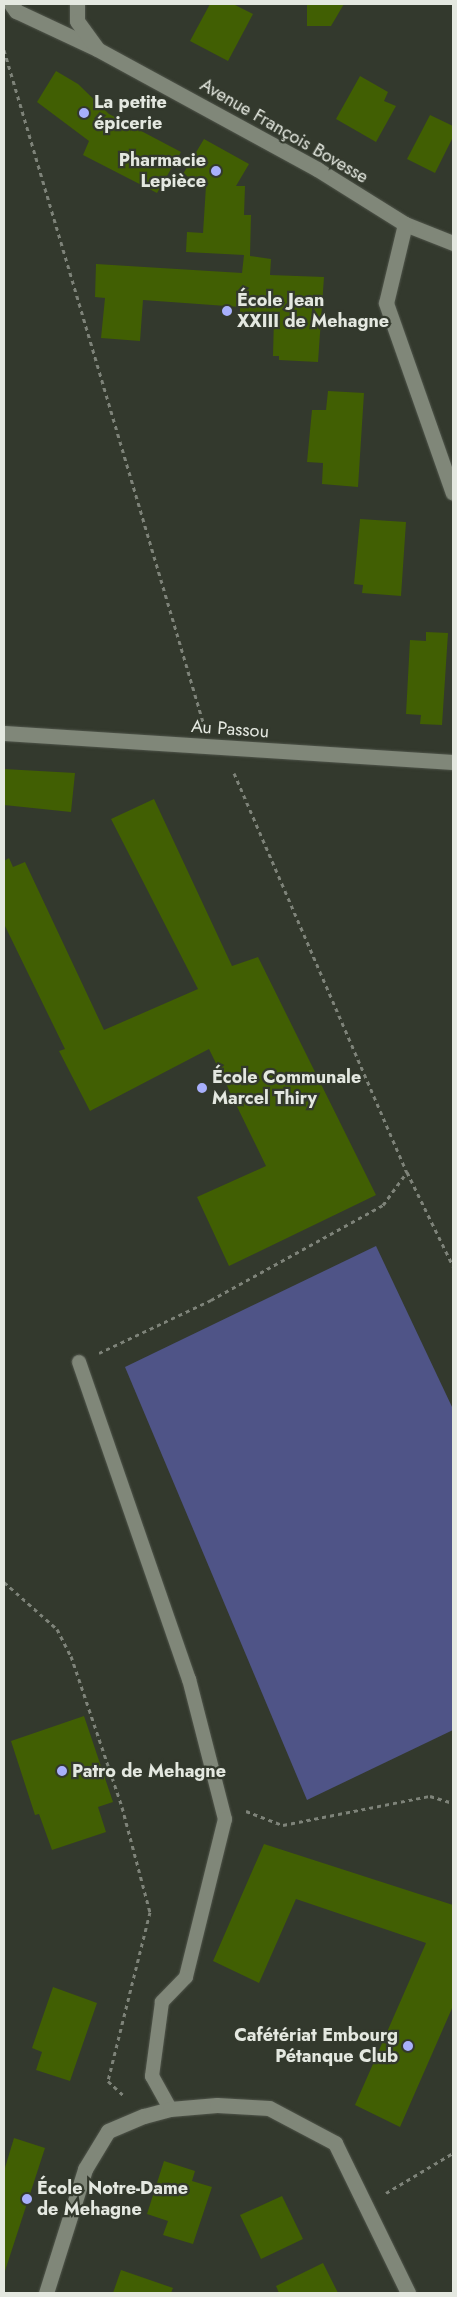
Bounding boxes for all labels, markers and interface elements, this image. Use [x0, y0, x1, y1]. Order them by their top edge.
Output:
street label: Avenue François Bovesse [196, 74, 372, 188]
place label: La petite épicerie [94, 92, 167, 134]
marker: La petite épicerie [78, 107, 90, 119]
place label: Pharmacie Lepièce [119, 150, 206, 192]
marker: Pharmacie Lepièce [210, 165, 222, 177]
place label: École Jean XXIII de Mehagne [237, 290, 389, 332]
marker: École Jean XXIII de Mehagne [221, 305, 233, 317]
street label: Au Passou [190, 716, 270, 742]
place label: École Communale Marcel Thiry [212, 1067, 361, 1110]
marker: École Communale Marcel Thiry [196, 1082, 208, 1094]
place label: Patro de Mehagne [72, 1760, 226, 1782]
marker: Patro de Mehagne [56, 1765, 68, 1777]
place label: Cafétériat Embourg Pétanque Club [234, 2025, 398, 2068]
marker: Cafétériat Embourg Pétanque Club [402, 2040, 414, 2052]
place label: École Notre-Dame de Mehagne [37, 2178, 188, 2220]
marker: École Notre-Dame de Mehagne [21, 2193, 33, 2205]

